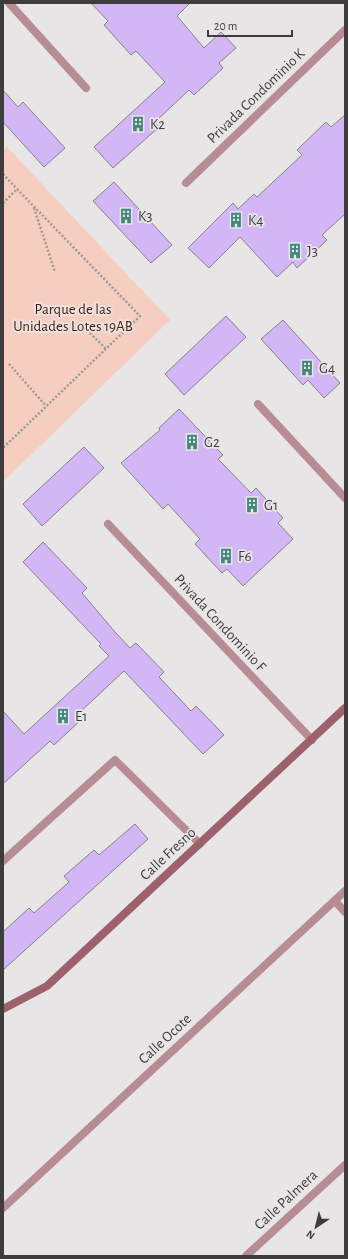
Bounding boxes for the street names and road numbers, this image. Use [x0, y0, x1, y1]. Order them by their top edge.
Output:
street label: Privada Condominio K [204, 45, 308, 146]
street label: Privada Condominio F [171, 571, 269, 675]
street label: Calle Fresno [137, 825, 199, 883]
street label: Calle Ocote [136, 1011, 194, 1067]
street label: Calle Palmera [252, 1167, 320, 1233]

